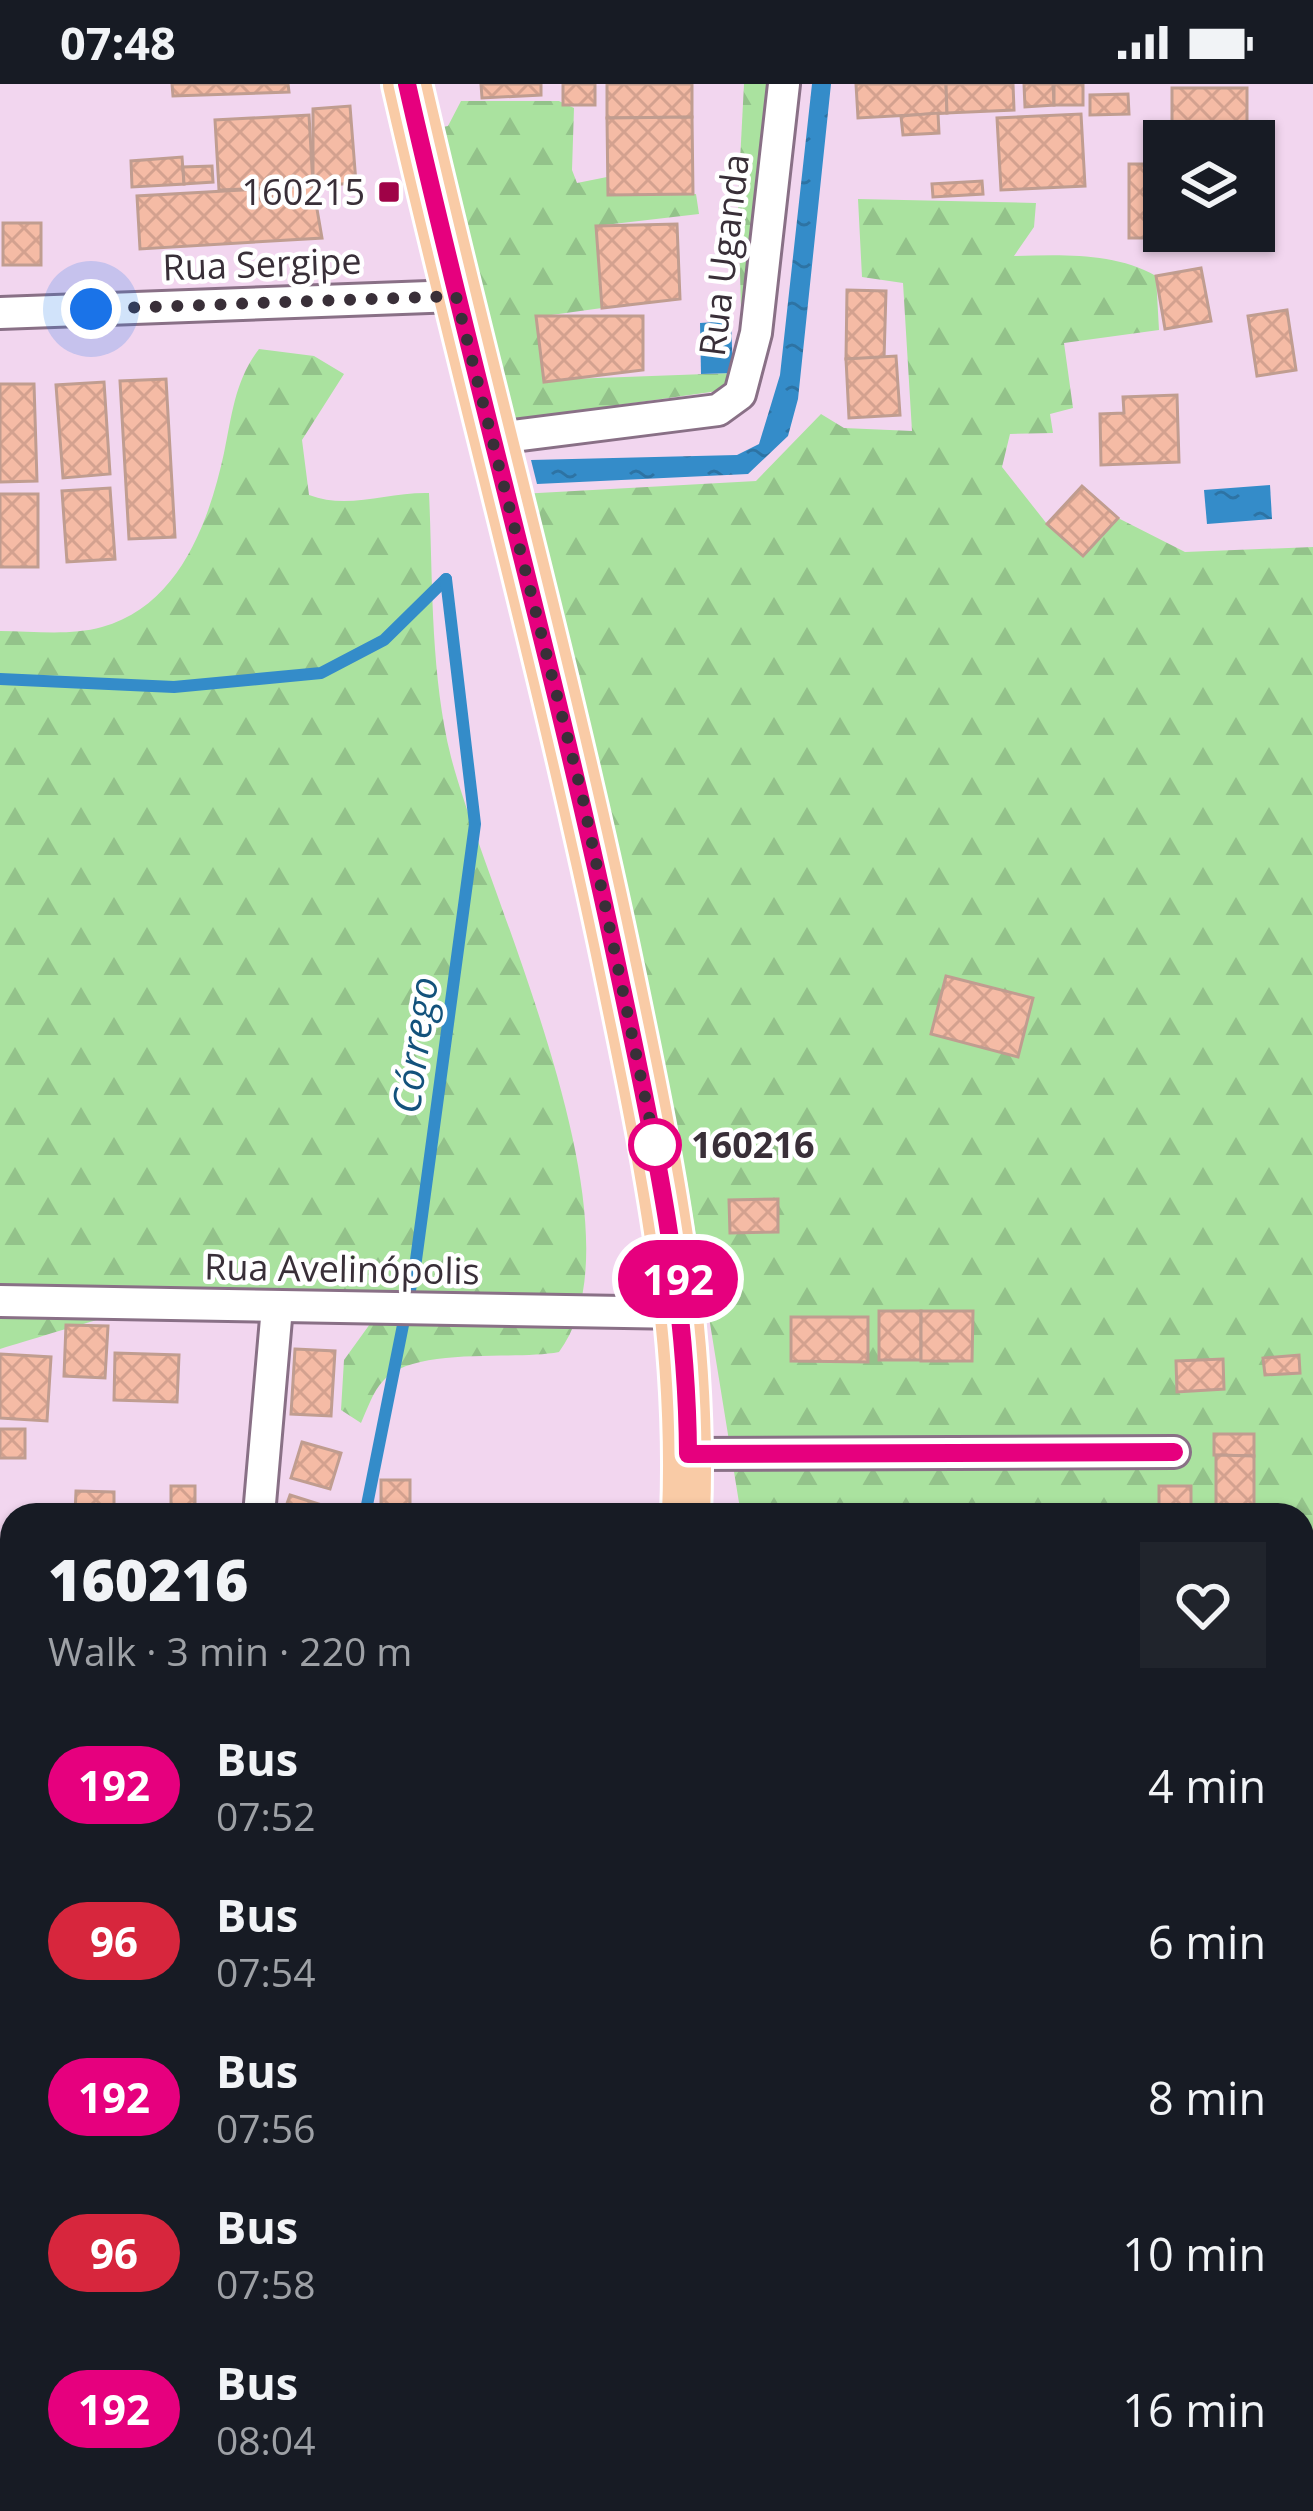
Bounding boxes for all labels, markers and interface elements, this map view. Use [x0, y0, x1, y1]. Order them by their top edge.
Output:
text: 07:48 [60, 12, 176, 73]
map controls [1143, 120, 1275, 252]
button: layers [1143, 120, 1275, 252]
street label: Rua Uganda [687, 151, 760, 359]
place label: 160215 [241, 167, 365, 216]
marker: 160215 [376, 179, 402, 205]
street label: Rua Sergipe [162, 236, 362, 291]
your location [61, 279, 121, 339]
water label: Córrego [378, 973, 449, 1116]
marker: 160216 [630, 1120, 680, 1170]
place label: 160216 [691, 1120, 815, 1169]
line badge: 192 [609, 1240, 747, 1318]
street label: Rua Avelinópolis [204, 1242, 480, 1295]
text: 192 [642, 1250, 714, 1307]
text: 160216 [48, 1540, 248, 1618]
button: heart [1140, 1542, 1266, 1668]
text: Walk · 3 min · 220 m [48, 1624, 412, 1677]
text: Bus [216, 1728, 298, 1789]
text: 4 min [1148, 1755, 1266, 1816]
text: 192 [78, 1756, 150, 1813]
text: 07:52 [216, 1789, 315, 1842]
text: Bus [216, 1884, 298, 1945]
text: 6 min [1148, 1911, 1266, 1972]
text: 96 [90, 1912, 138, 1969]
text: 07:54 [216, 1945, 315, 1998]
text: Bus [216, 2040, 298, 2101]
text: 8 min [1148, 2067, 1266, 2128]
text: 192 [78, 2068, 150, 2125]
text: 07:56 [216, 2101, 315, 2154]
text: Bus [216, 2196, 298, 2257]
text: 10 min [1122, 2223, 1266, 2284]
text: 96 [90, 2224, 138, 2281]
text: 07:58 [216, 2257, 315, 2310]
text: Bus [216, 2352, 298, 2413]
text: 16 min [1122, 2379, 1266, 2440]
text: 192 [78, 2380, 150, 2437]
text: 08:04 [216, 2413, 315, 2466]

